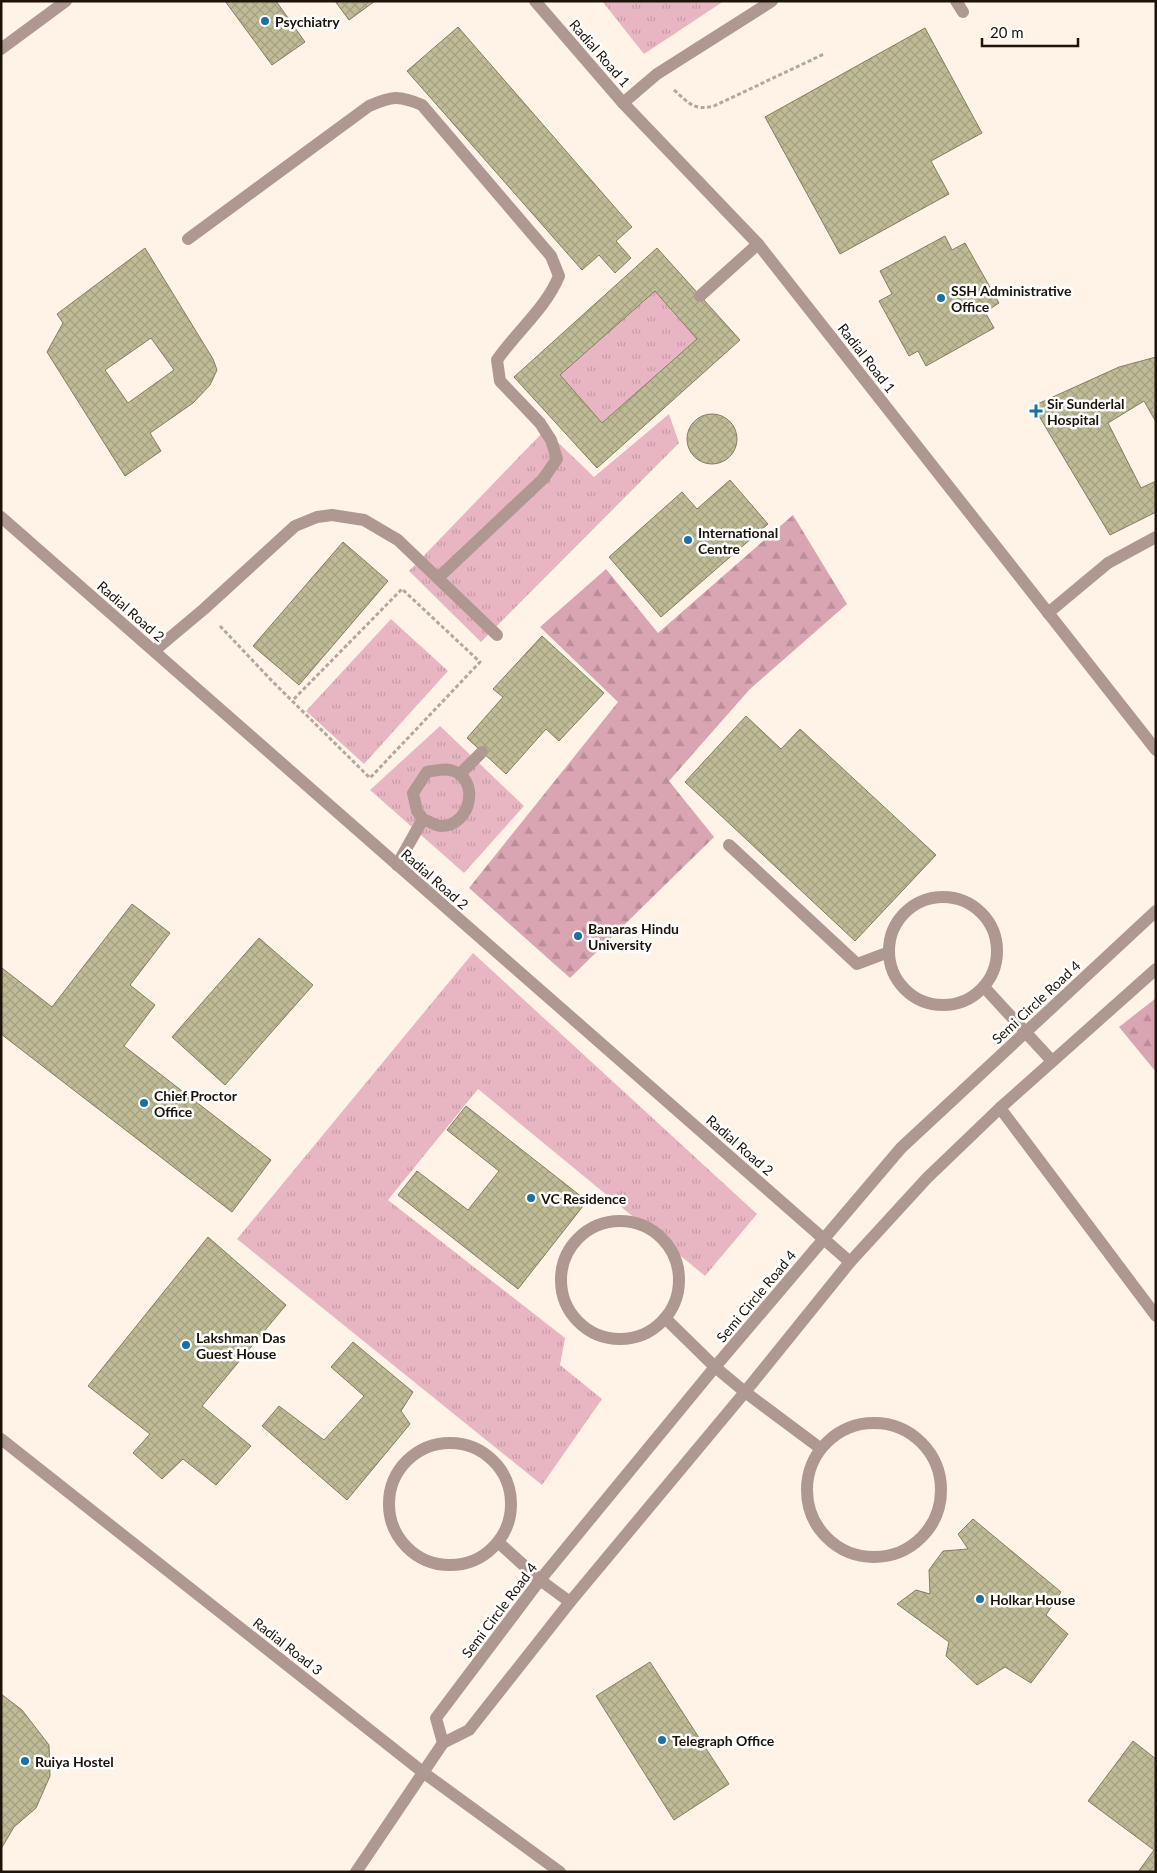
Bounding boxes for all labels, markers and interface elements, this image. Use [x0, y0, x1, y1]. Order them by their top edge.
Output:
place label: Psychiatry [275, 13, 340, 30]
marker: Psychiatry [259, 15, 271, 27]
scale bar [982, 15, 1078, 47]
street label: Radial Road 1 [566, 16, 634, 90]
text: 20 m [990, 23, 1024, 41]
place label: SSH Administrative Office [951, 282, 1072, 315]
marker: SSH Administrative Office [935, 292, 947, 304]
street label: Radial Road 1 [835, 320, 899, 396]
place label: Sir Sunderlal Hospital [1047, 395, 1125, 428]
marker: Sir Sunderlal Hospital [1029, 404, 1043, 418]
place label: International Centre [698, 524, 778, 557]
marker: International Centre [682, 534, 694, 546]
street label: Radial Road 2 [94, 577, 168, 645]
street label: Radial Road 2 [398, 845, 472, 913]
place label: Banaras Hindu University [588, 920, 679, 953]
marker: Banaras Hindu University [572, 930, 584, 942]
street label: Semi Circle Road 4 [988, 957, 1084, 1047]
place label: Chief Proctor Office [154, 1087, 238, 1120]
marker: Chief Proctor Office [138, 1097, 150, 1109]
street label: Radial Road 2 [703, 1111, 777, 1179]
place label: VC Residence [540, 1190, 627, 1207]
marker: VC Residence [525, 1192, 537, 1204]
street label: Semi Circle Road 4 [713, 1247, 799, 1345]
place label: Lakshman Das Guest House [196, 1329, 286, 1362]
marker: Lakshman Das Guest House [180, 1339, 192, 1351]
street label: Semi Circle Road 4 [458, 1559, 540, 1661]
place label: Holkar House [990, 1591, 1076, 1608]
marker: Holkar House [974, 1593, 986, 1605]
street label: Radial Road 3 [250, 1614, 326, 1678]
place label: Telegraph Office [672, 1732, 775, 1749]
marker: Telegraph Office [656, 1734, 668, 1746]
place label: Ruiya Hostel [35, 1753, 114, 1770]
marker: Ruiya Hostel [19, 1755, 31, 1767]

